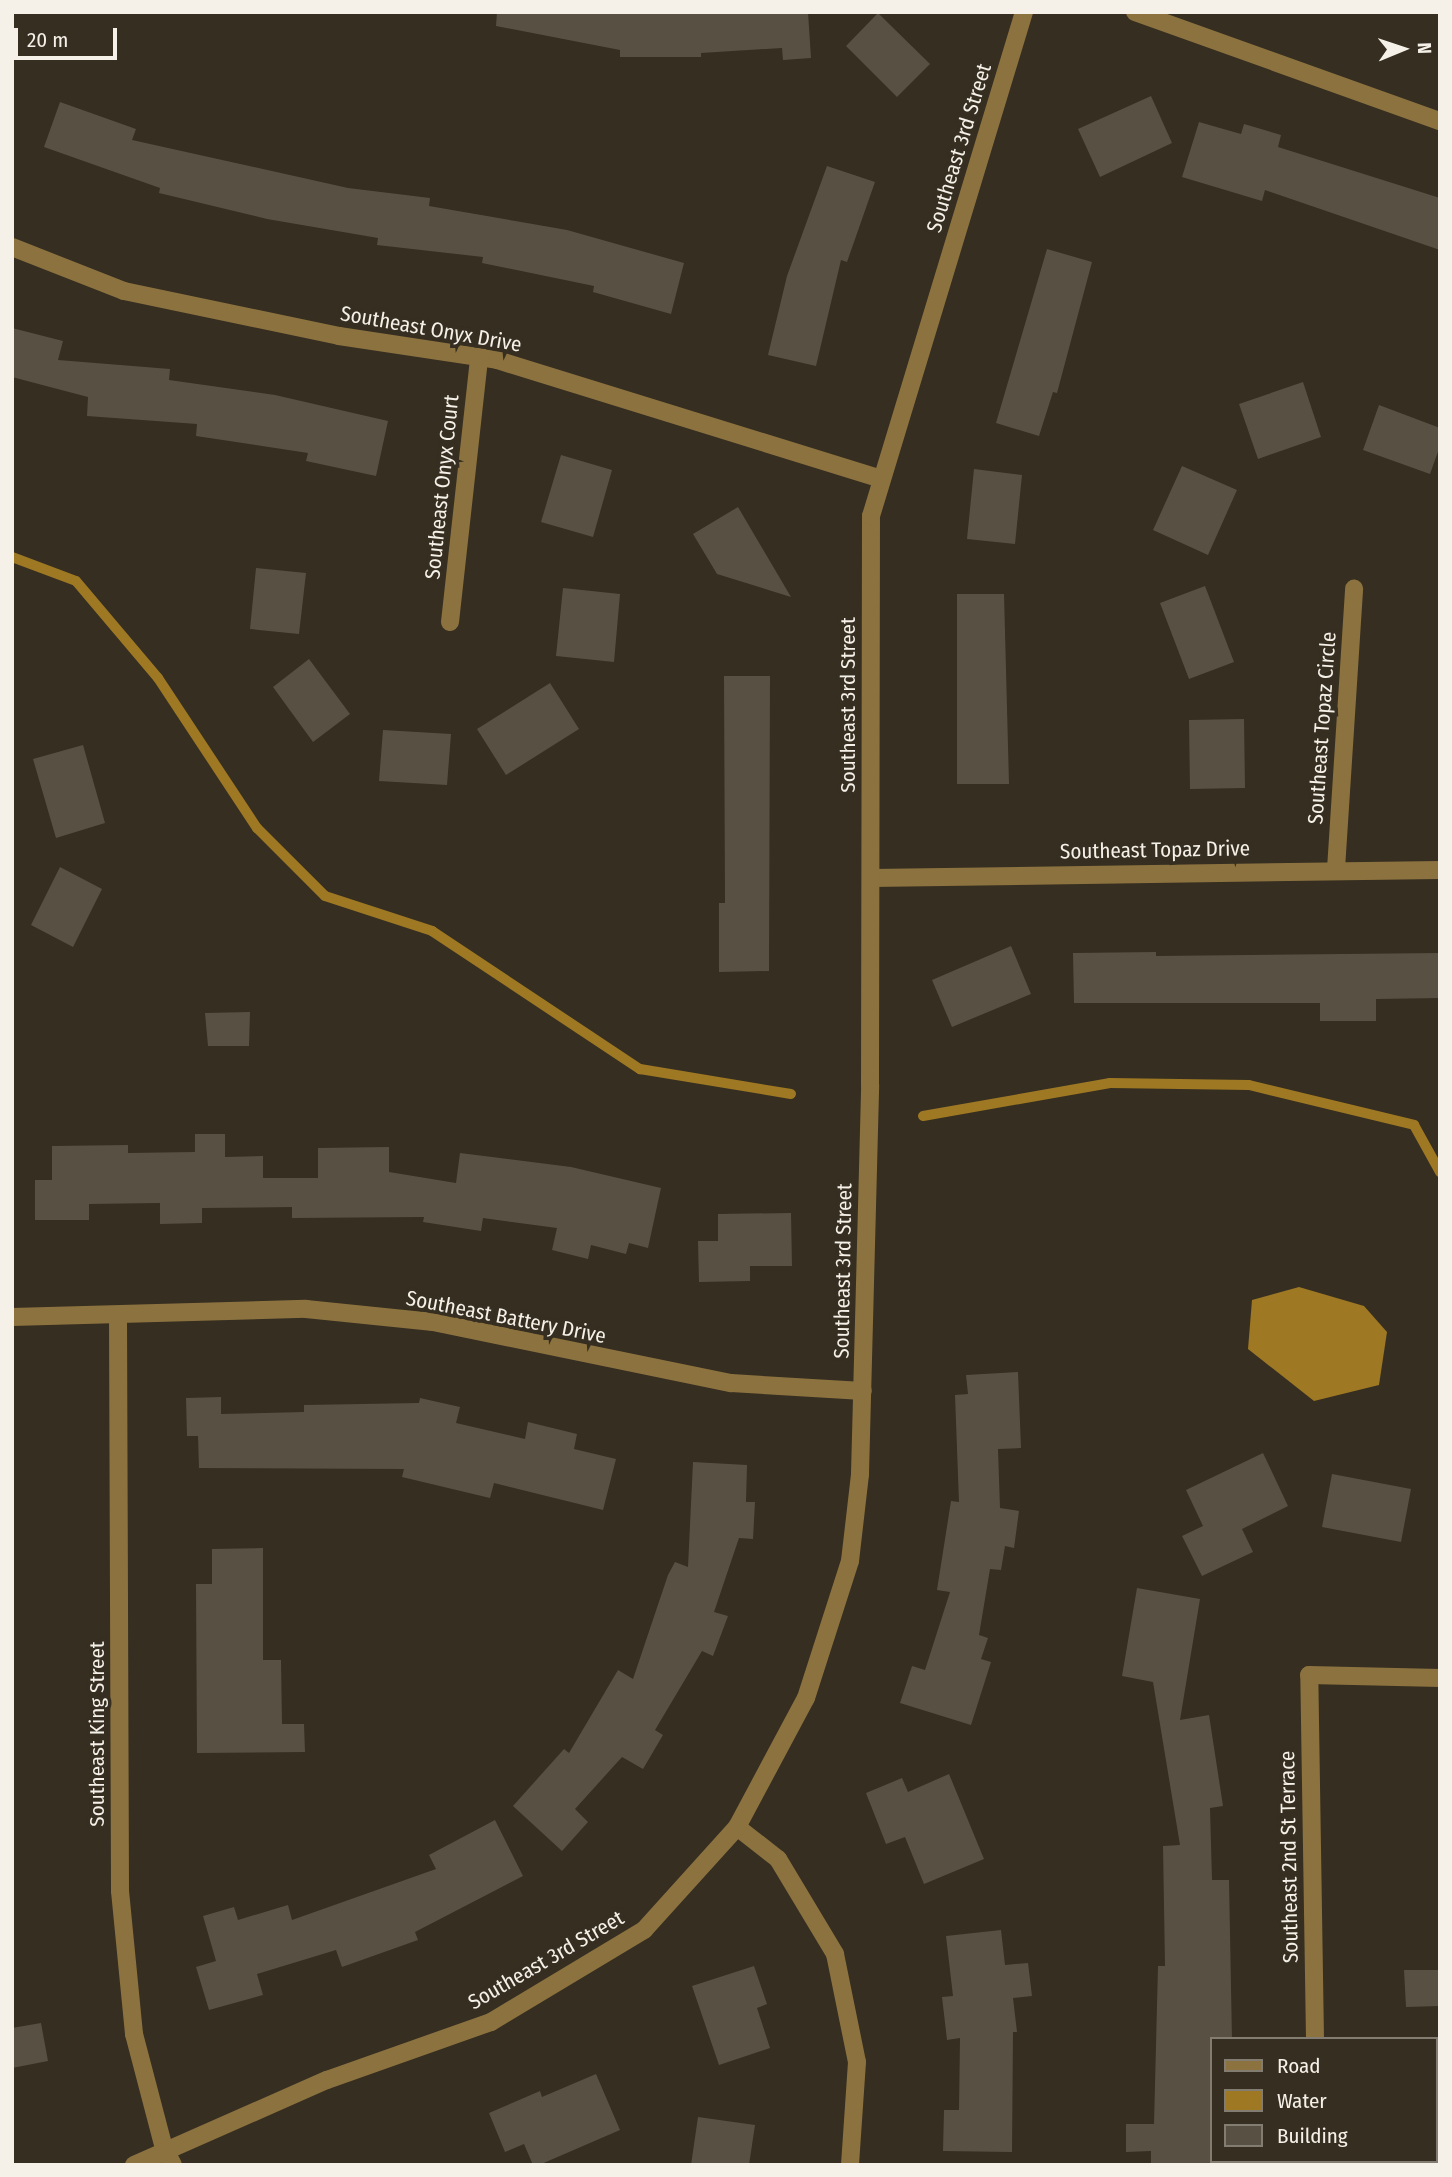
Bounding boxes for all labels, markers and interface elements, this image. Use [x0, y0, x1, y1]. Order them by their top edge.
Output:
scale bar [18, 14, 121, 58]
north arrow [1368, 14, 1438, 84]
text: 20 m [27, 27, 68, 53]
text: N [1413, 42, 1436, 54]
street label: Southeast 3rd Street [921, 60, 997, 236]
street label: Southeast Onyx Drive [338, 301, 524, 357]
street label: Southeast Onyx Court [420, 393, 464, 581]
street label: Southeast 3rd Street [835, 617, 861, 793]
street label: Southeast Topaz Circle [1303, 631, 1341, 825]
street label: Southeast Topaz Drive [1060, 836, 1250, 864]
street label: Southeast 3rd Street [829, 1183, 857, 1359]
street label: Southeast Battery Drive [404, 1285, 608, 1349]
street label: Southeast King Street [84, 1641, 110, 1827]
street label: Southeast 2nd St Terrace [1275, 1751, 1303, 1963]
street label: Southeast 3rd Street [464, 1905, 628, 2015]
legend [1210, 2037, 1438, 2163]
text: Road [1277, 2053, 1321, 2079]
text: Water [1277, 2088, 1327, 2114]
text: Building [1277, 2123, 1348, 2149]

